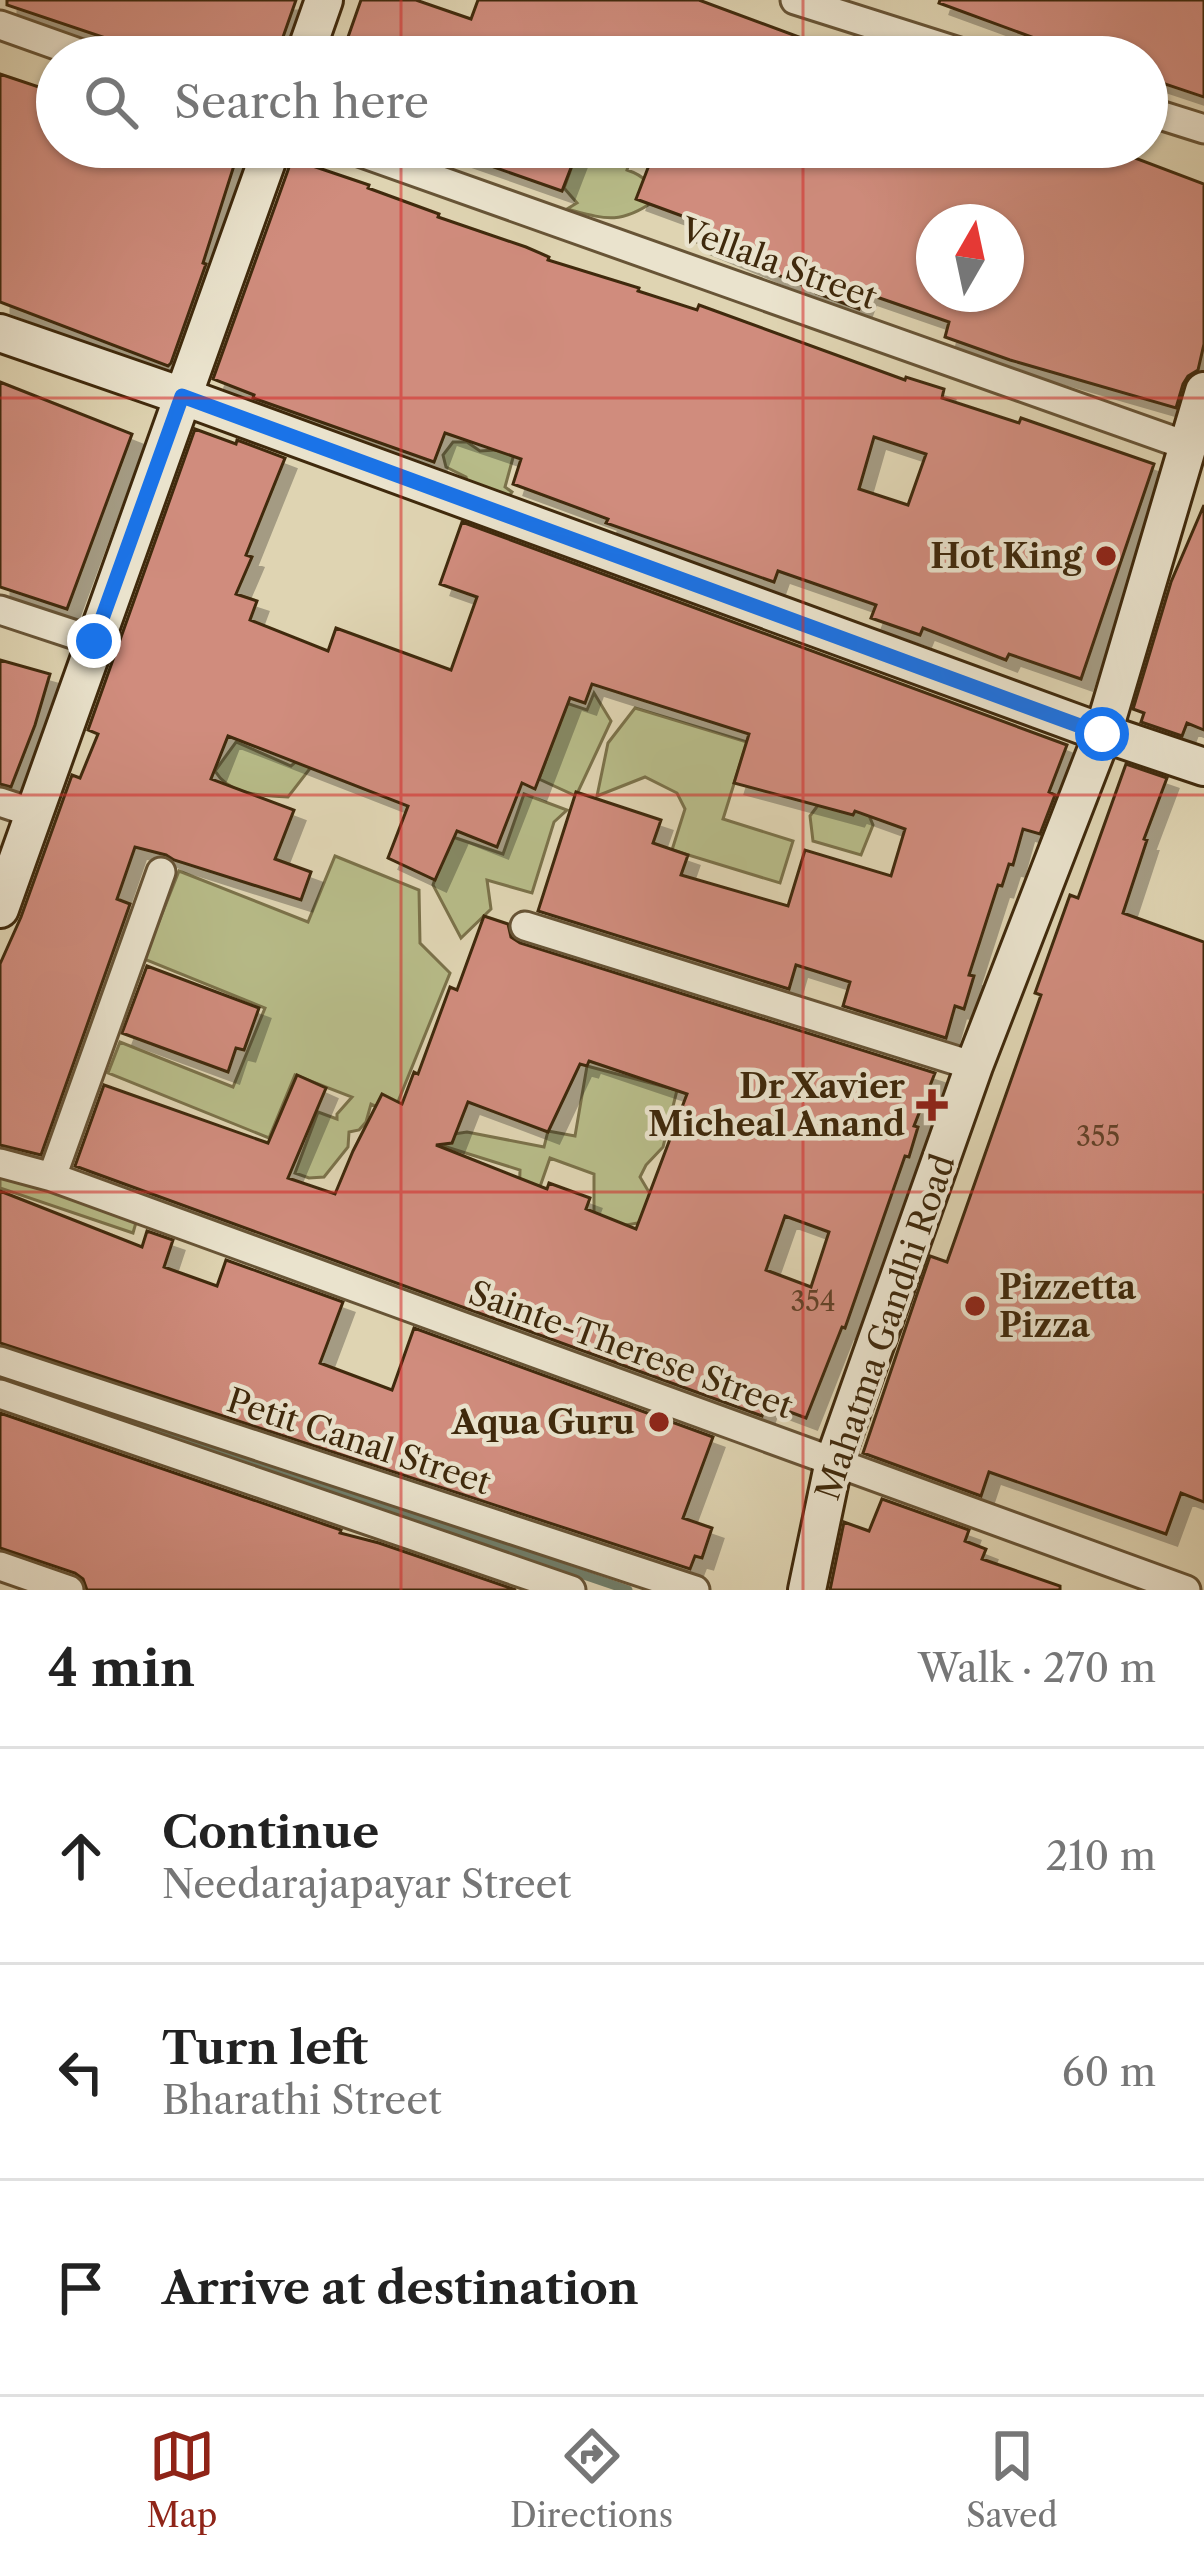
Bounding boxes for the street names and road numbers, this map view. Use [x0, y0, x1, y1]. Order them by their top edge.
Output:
street label: Vellala Street [674, 209, 883, 318]
street label: Mahatma Gandhi Road [807, 1149, 964, 1505]
street label: Sainte-Therese Street [463, 1272, 799, 1427]
street label: Petit Canal Street [222, 1380, 496, 1504]

